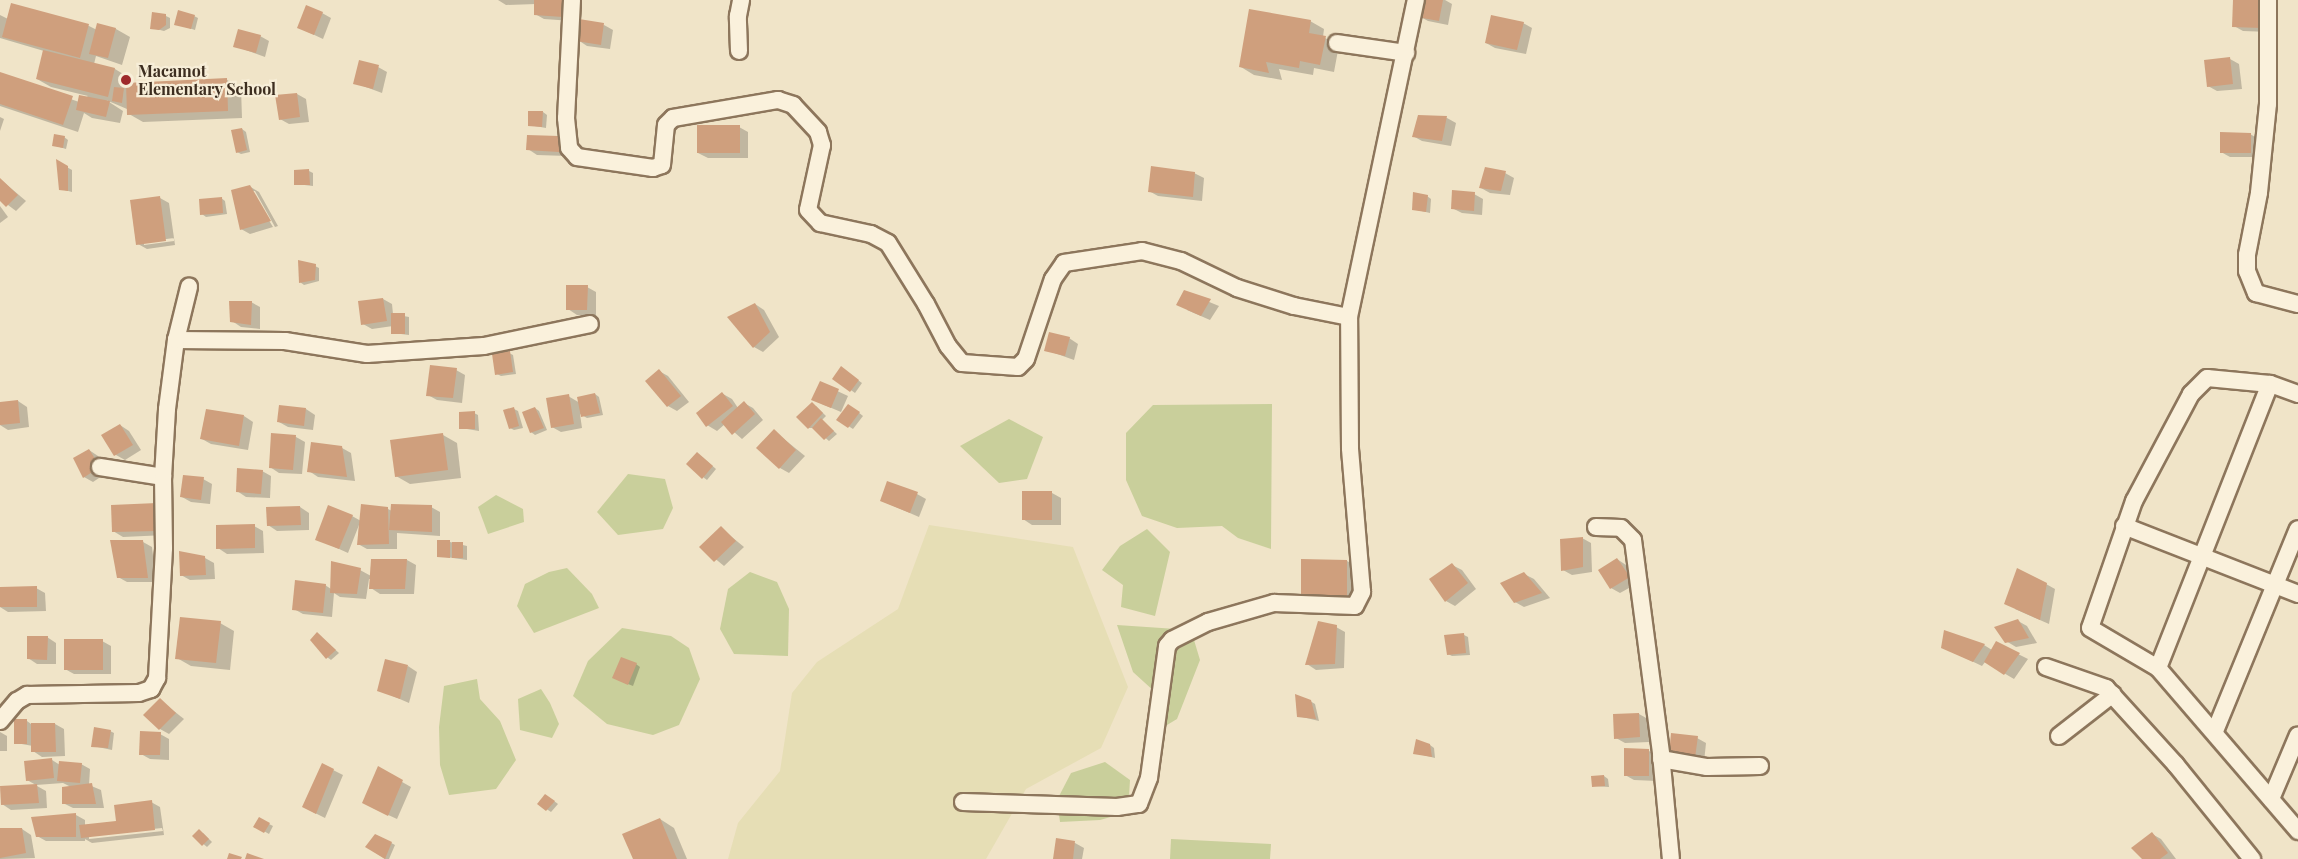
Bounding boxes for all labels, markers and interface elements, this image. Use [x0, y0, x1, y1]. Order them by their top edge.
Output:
place label: Macamot Elementary School [138, 61, 277, 99]
marker: Macamot Elementary School [119, 73, 133, 87]

